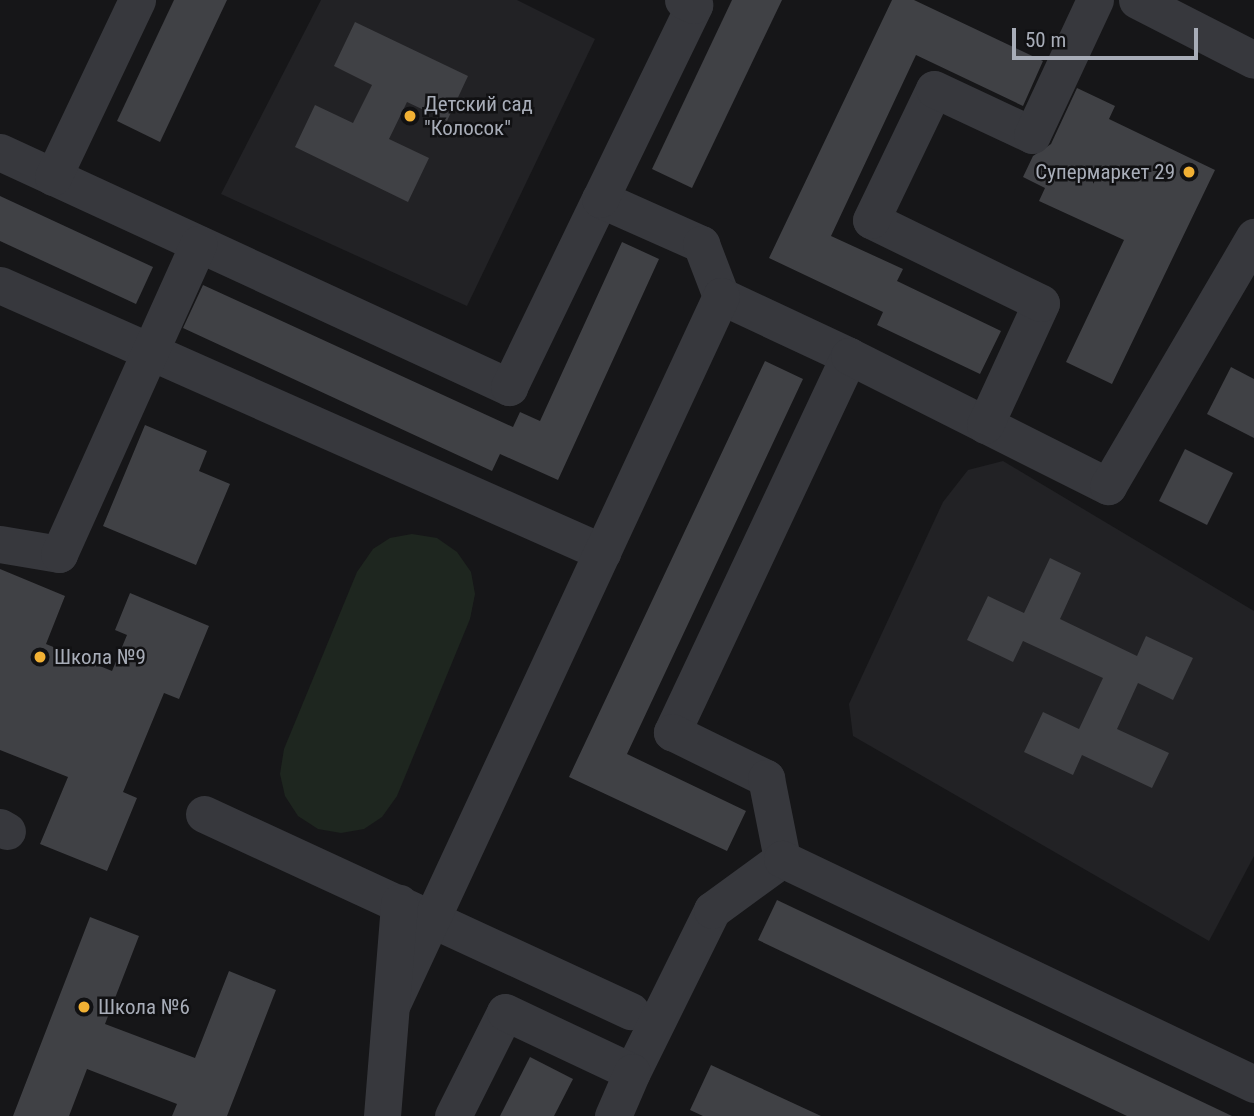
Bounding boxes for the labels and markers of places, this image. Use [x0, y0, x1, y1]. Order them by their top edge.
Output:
place label: Детский сад "Колосок" [424, 91, 533, 141]
marker: Детский сад "Колосок" [402, 108, 418, 124]
place label: Супермаркет 29 [1035, 159, 1175, 185]
marker: Супермаркет 29 [1181, 164, 1197, 180]
place label: Школа №9 [54, 644, 146, 670]
marker: Школа №9 [32, 649, 48, 665]
place label: Школа №6 [98, 994, 190, 1020]
marker: Школа №6 [76, 999, 92, 1015]

